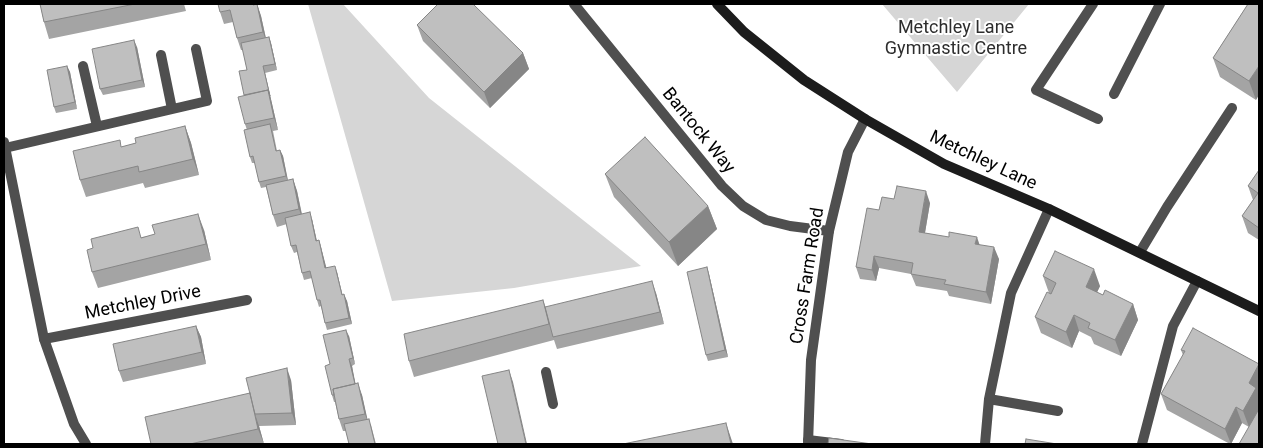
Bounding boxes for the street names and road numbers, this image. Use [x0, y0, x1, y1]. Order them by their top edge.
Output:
street label: Bantock Way [657, 84, 739, 178]
street label: Metchley Lane [926, 127, 1040, 195]
street label: Cross Farm Road [787, 206, 829, 346]
street label: Metchley Drive [83, 281, 203, 325]

